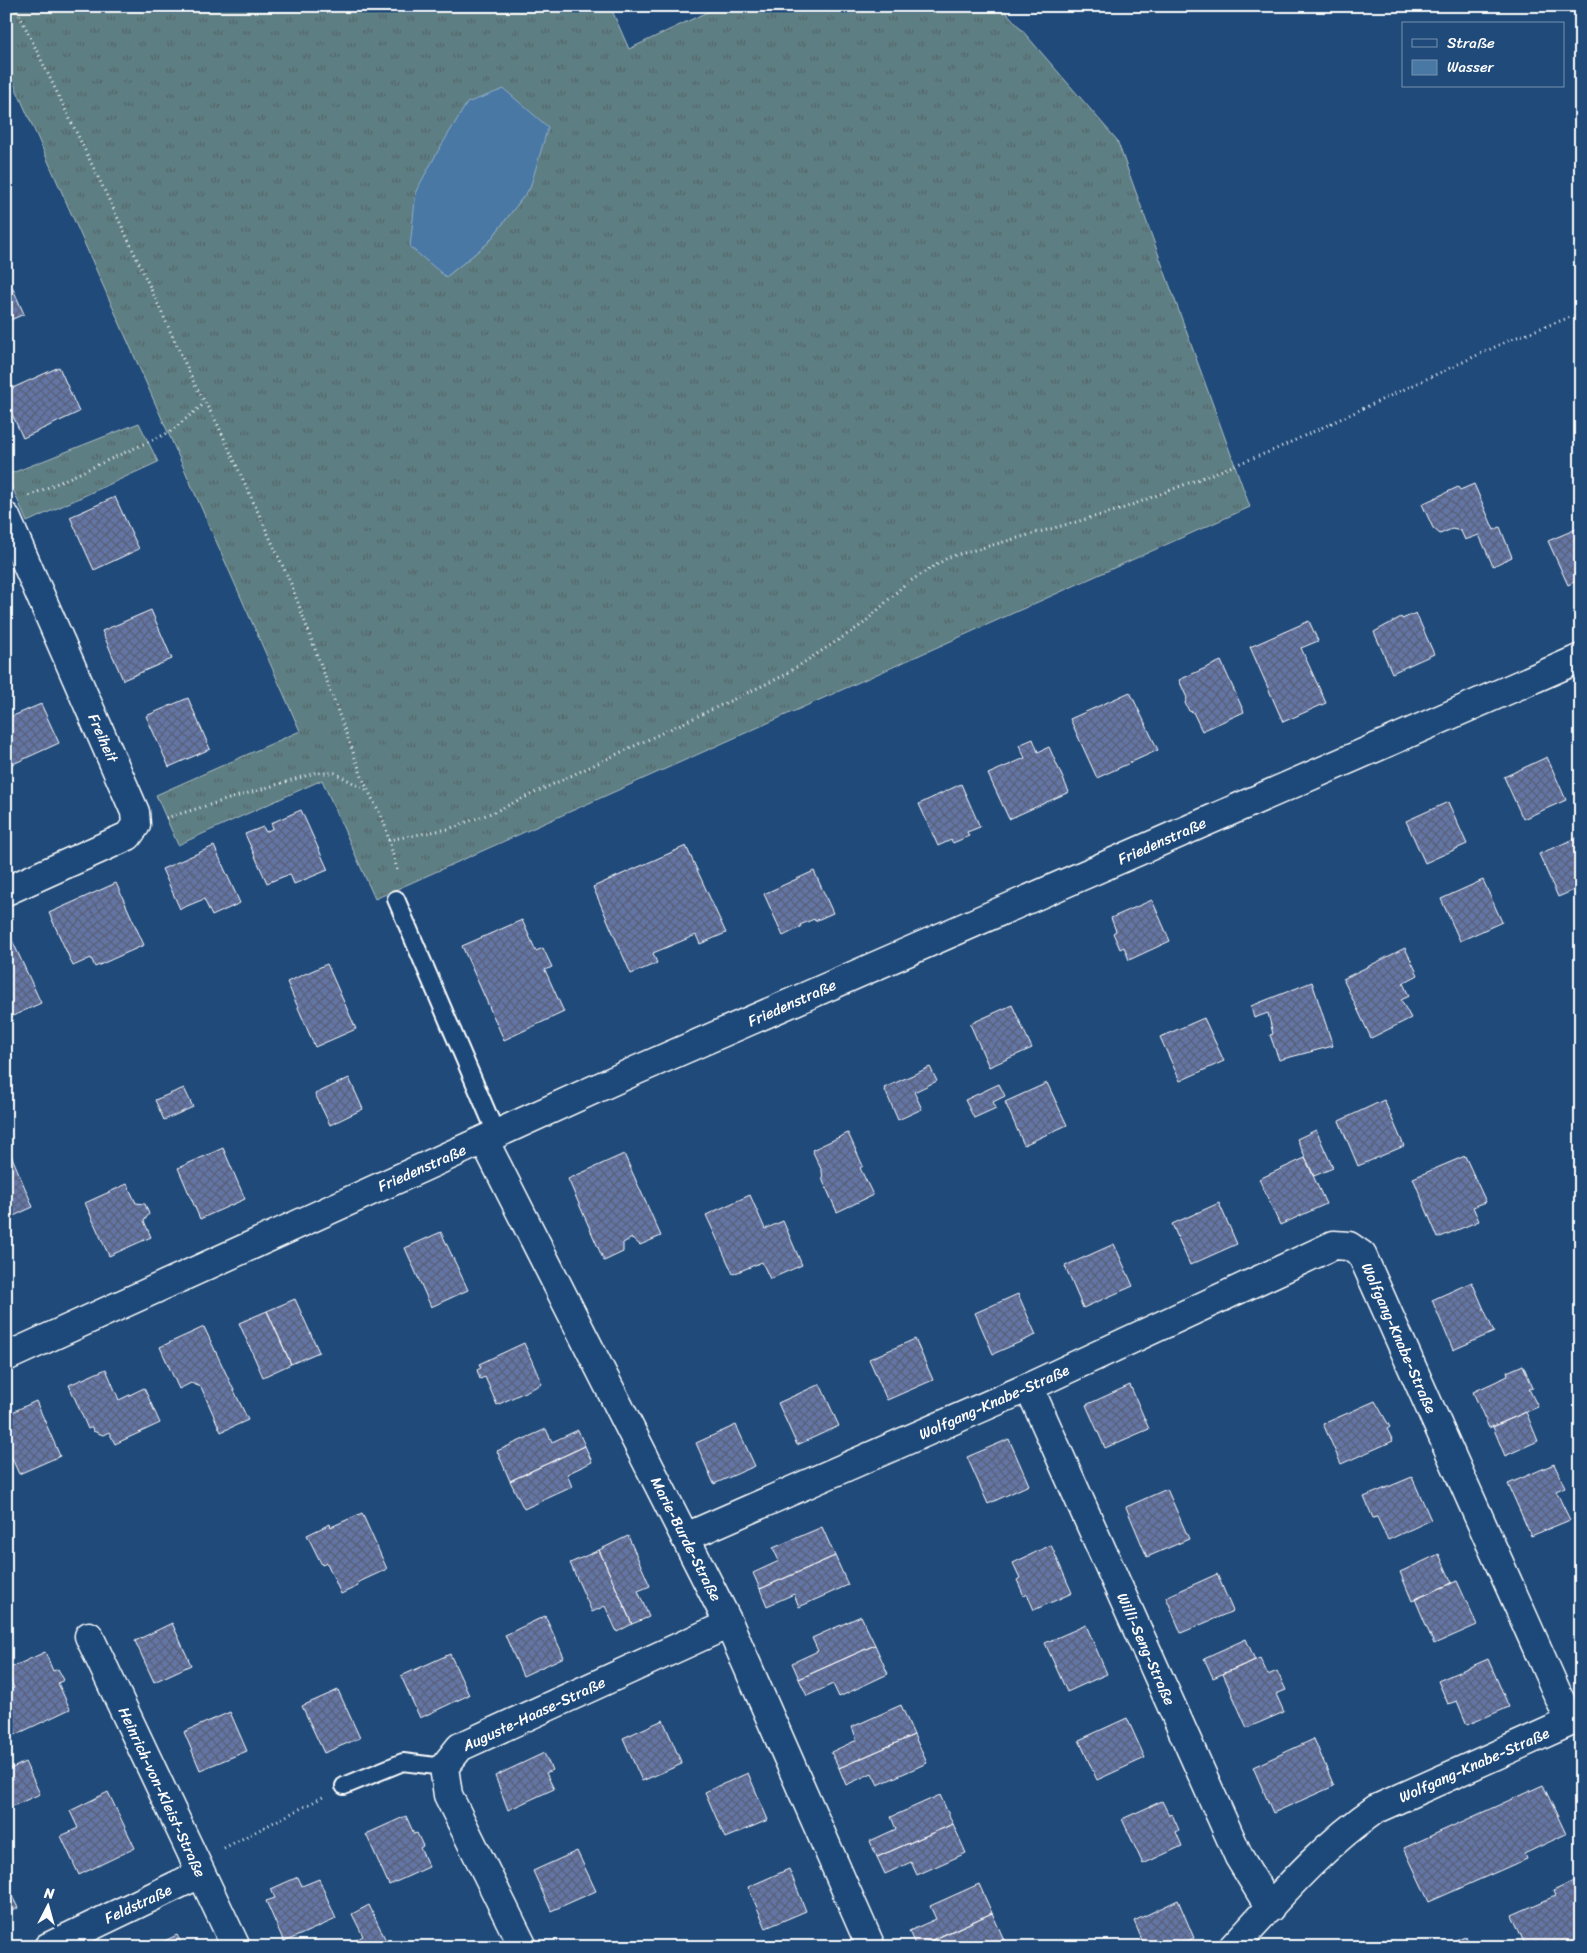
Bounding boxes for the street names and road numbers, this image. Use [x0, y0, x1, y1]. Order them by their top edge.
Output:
street label: Freiheit [81, 709, 126, 768]
street label: Friedenstraße [1113, 810, 1211, 872]
street label: Friedenstraße [743, 972, 841, 1034]
street label: Friedenstraße [373, 1137, 471, 1199]
street label: Wolfgang-Knabe-Straße [1354, 1258, 1444, 1418]
street label: Wolfgang-Knabe-Straße [914, 1357, 1074, 1447]
street label: Marie-Burde-Straße [643, 1472, 729, 1606]
street label: Willi-Seng-Straße [1110, 1588, 1183, 1710]
street label: Auguste-Haase-Straße [457, 1669, 610, 1759]
street label: Heinrich-von-Kleist-Straße [111, 1702, 213, 1882]
street label: Wolfgang-Knabe-Straße [1394, 1720, 1554, 1810]
street label: Feldstraße [100, 1877, 176, 1931]

